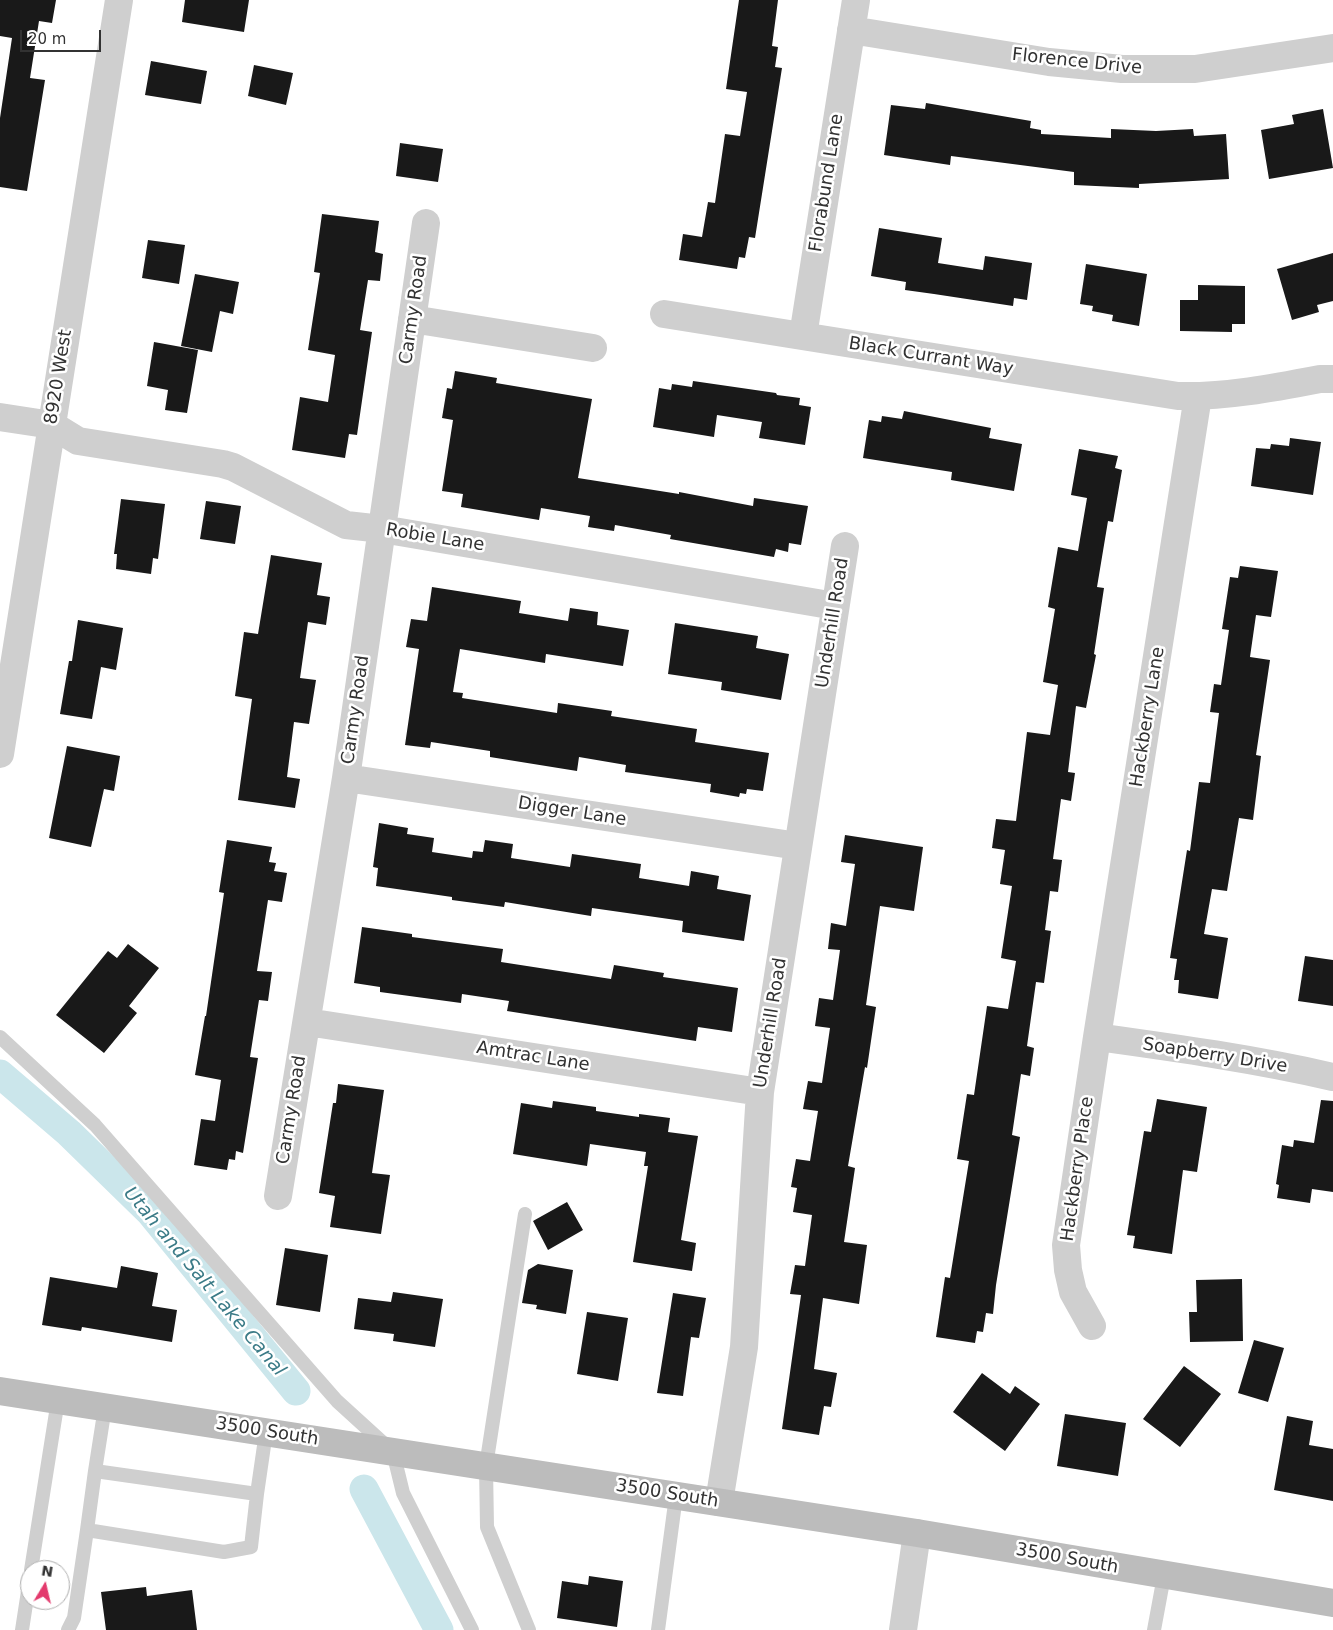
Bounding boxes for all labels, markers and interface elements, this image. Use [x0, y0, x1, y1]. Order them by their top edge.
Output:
scale bar [22, 20, 104, 52]
text: 20 m [28, 30, 66, 48]
street label: Florence Drive [1011, 44, 1143, 80]
street label: Florabund Lane [805, 112, 849, 254]
street label: Carmy Road [396, 254, 432, 366]
street label: 8920 West [41, 328, 77, 426]
street label: Black Currant Way [847, 333, 1015, 381]
street label: Robie Lane [384, 520, 486, 556]
street label: Underhill Road [812, 556, 854, 690]
street label: Hackberry Lane [1126, 645, 1170, 789]
street label: Carmy Road [338, 654, 374, 766]
street label: Digger Lane [516, 793, 628, 831]
street label: Underhill Road [750, 956, 792, 1090]
street label: Soapberry Drive [1141, 1034, 1289, 1078]
street label: Amtrac Lane [475, 1037, 591, 1077]
street label: Carmy Road [273, 1054, 311, 1166]
street label: Hackberry Place [1057, 1095, 1099, 1243]
water label: Utah and Salt Lake Canal [118, 1183, 290, 1381]
street label: 3500 South [214, 1413, 320, 1451]
street label: 3500 South [614, 1475, 720, 1513]
street label: 3500 South [1014, 1539, 1120, 1579]
north arrow [20, 1560, 70, 1610]
text: N [40, 1562, 54, 1580]

